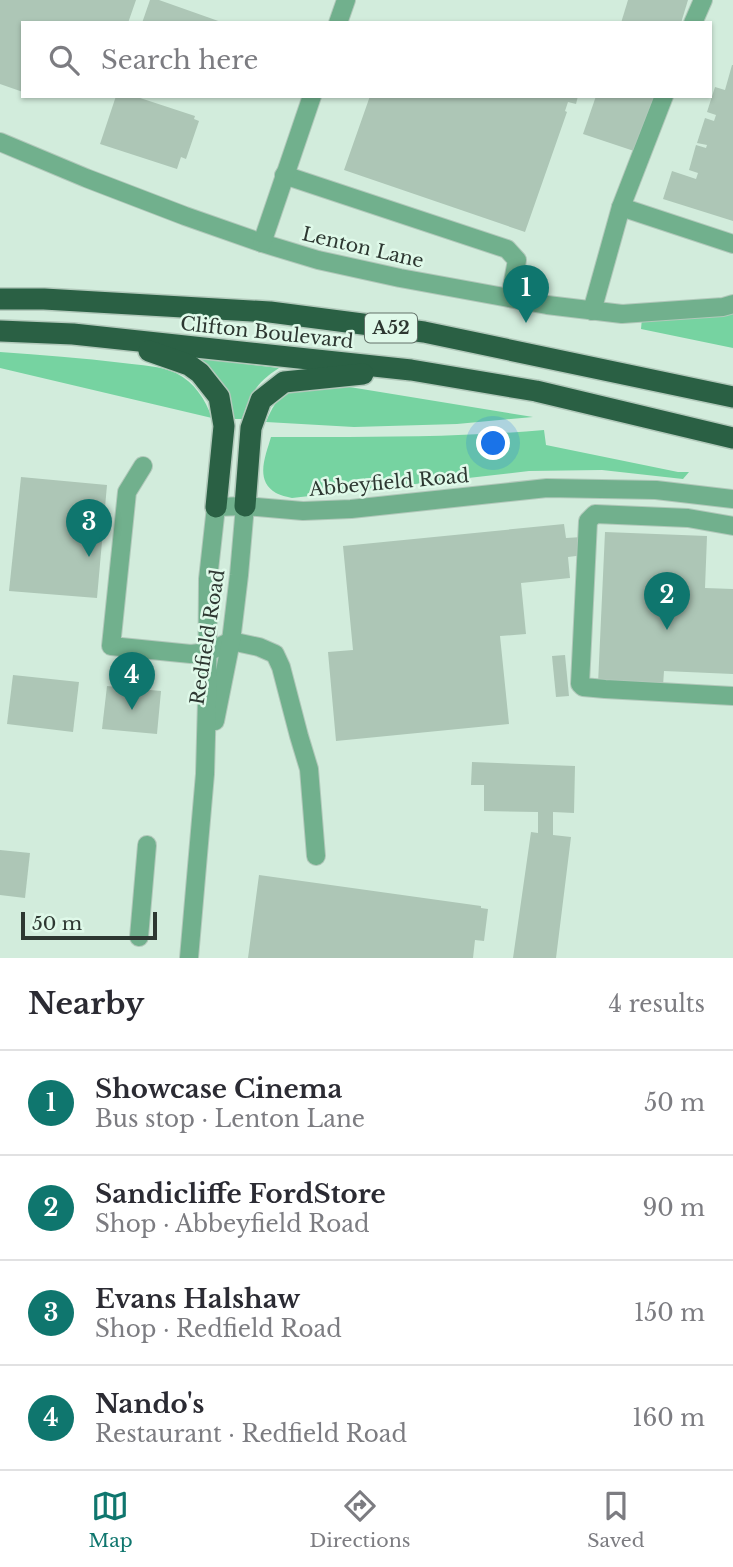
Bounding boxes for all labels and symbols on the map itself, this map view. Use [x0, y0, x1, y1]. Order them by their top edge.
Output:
street label: Lenton Lane [300, 222, 426, 273]
pin: 1 [503, 265, 549, 323]
street label: Clifton Boulevard [179, 312, 355, 353]
road number: A52 [365, 314, 417, 342]
your location [476, 426, 510, 460]
street label: Abbeyfield Road [307, 464, 470, 501]
pin: 3 [66, 499, 112, 557]
street label: Redfield Road [185, 568, 230, 706]
pin: 2 [644, 572, 690, 630]
pin: 4 [109, 652, 155, 710]
scale bar [21, 909, 158, 941]

